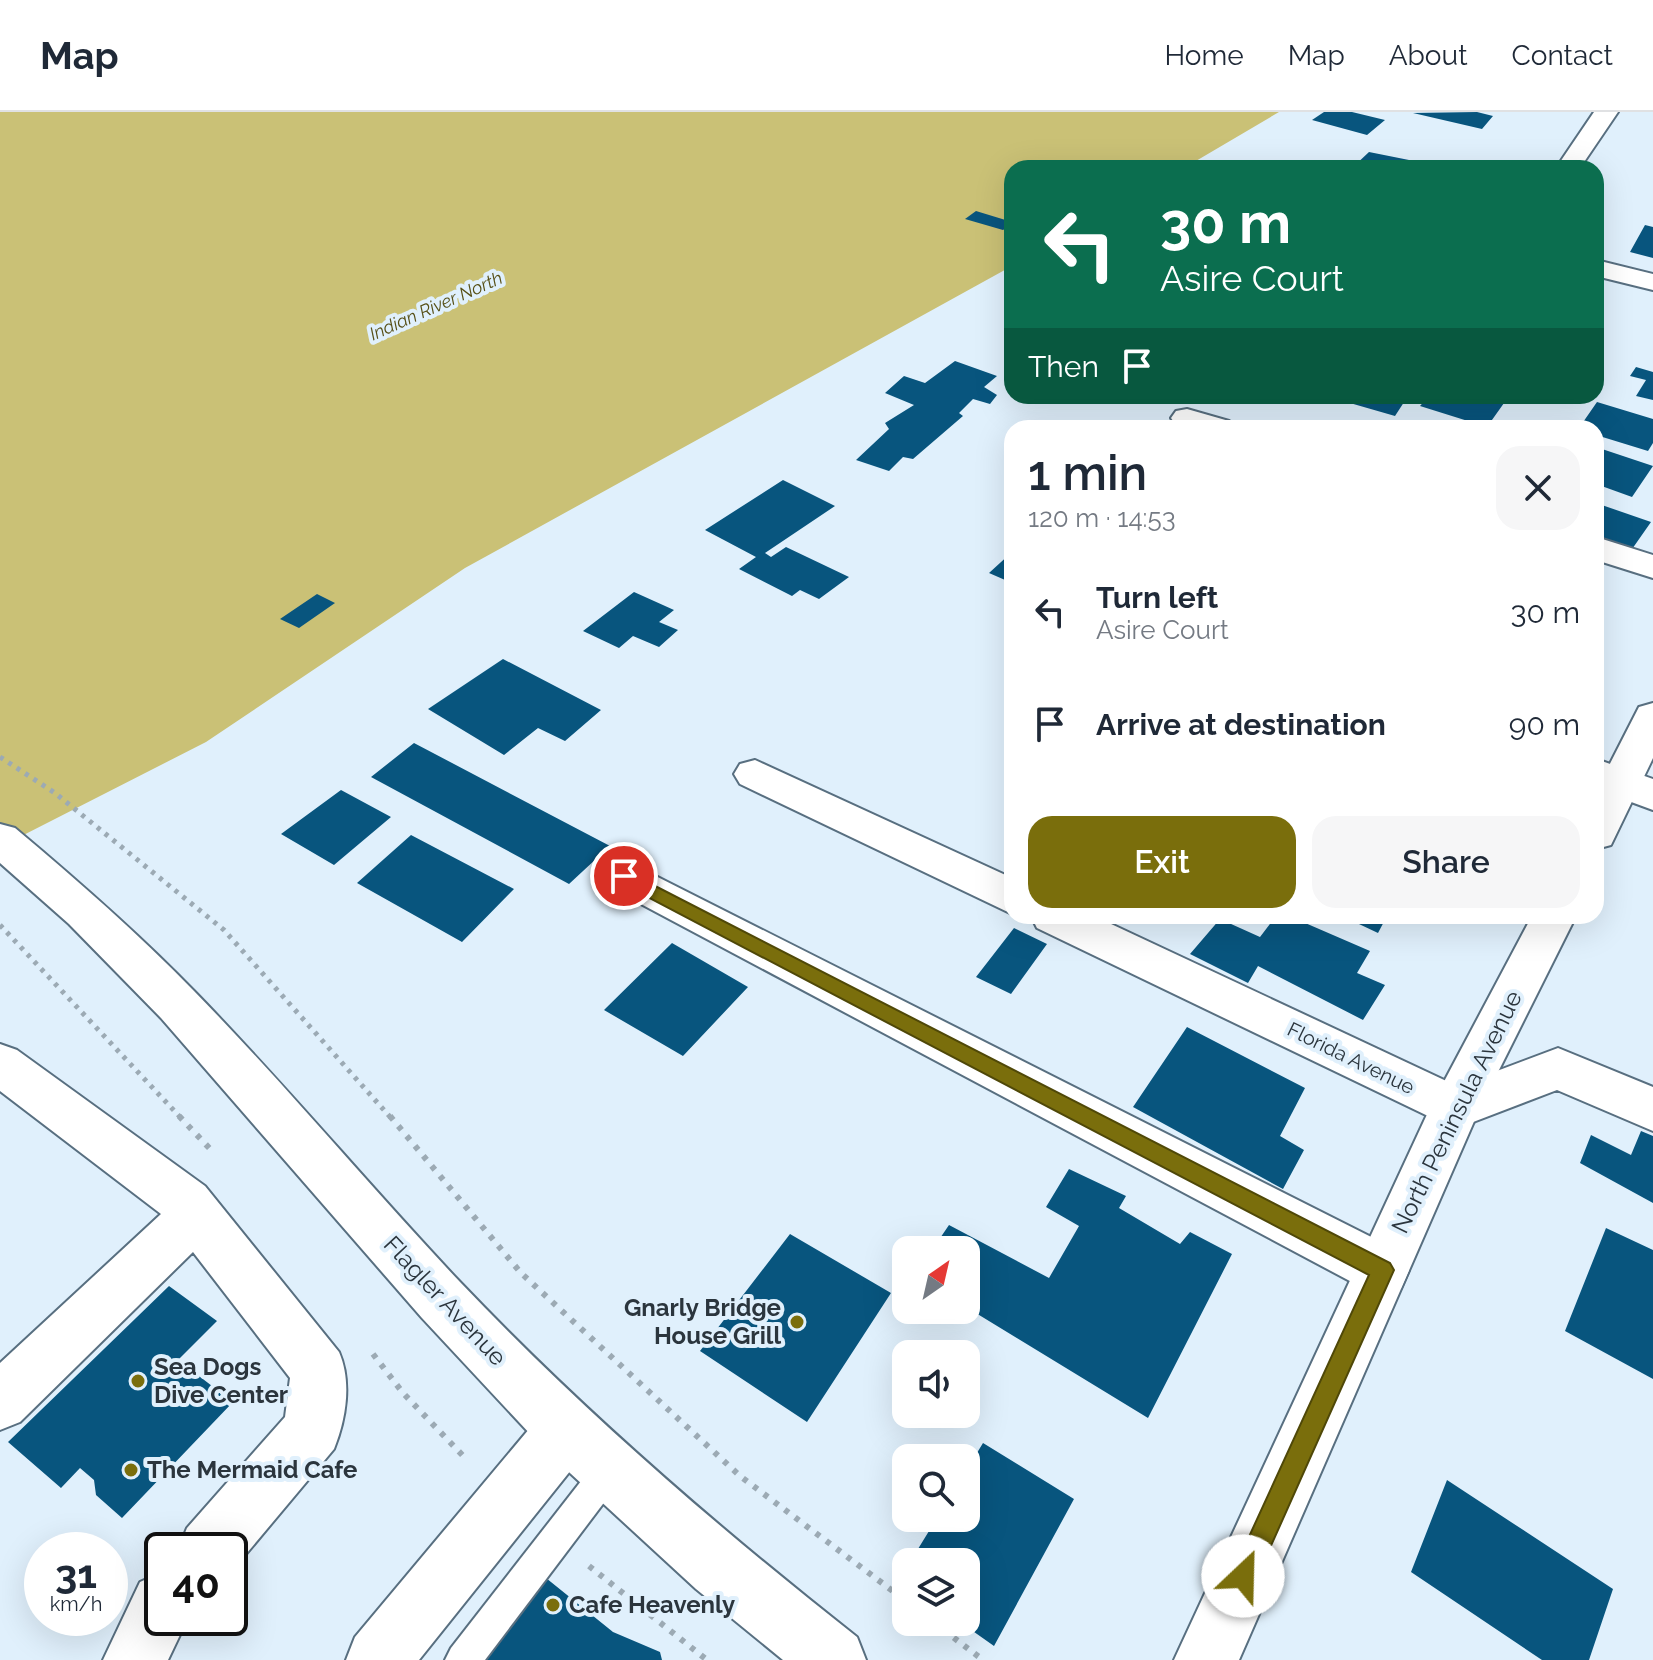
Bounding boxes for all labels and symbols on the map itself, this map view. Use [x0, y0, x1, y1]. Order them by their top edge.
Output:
water label: Indian River North [366, 267, 506, 344]
pin [590, 842, 658, 910]
street label: North Peninsula Avenue [1385, 986, 1528, 1238]
street label: Florida Avenue [1283, 1017, 1419, 1099]
street label: Flagler Avenue [378, 1230, 513, 1371]
north arrow [892, 1236, 980, 1324]
place label: Gnarly Bridge House Grill [624, 1293, 781, 1350]
marker: Gnarly Bridge House Grill [788, 1313, 806, 1331]
place label: Sea Dogs Dive Center [154, 1352, 288, 1409]
marker: Sea Dogs Dive Center [129, 1372, 147, 1390]
place label: The Mermaid Cafe [147, 1455, 357, 1484]
marker: The Mermaid Cafe [122, 1461, 140, 1479]
speed limit sign: 40 [144, 1532, 248, 1636]
position arrow [1201, 1534, 1285, 1618]
place label: Cafe Heavenly [569, 1590, 735, 1619]
marker: Cafe Heavenly [544, 1596, 562, 1614]

